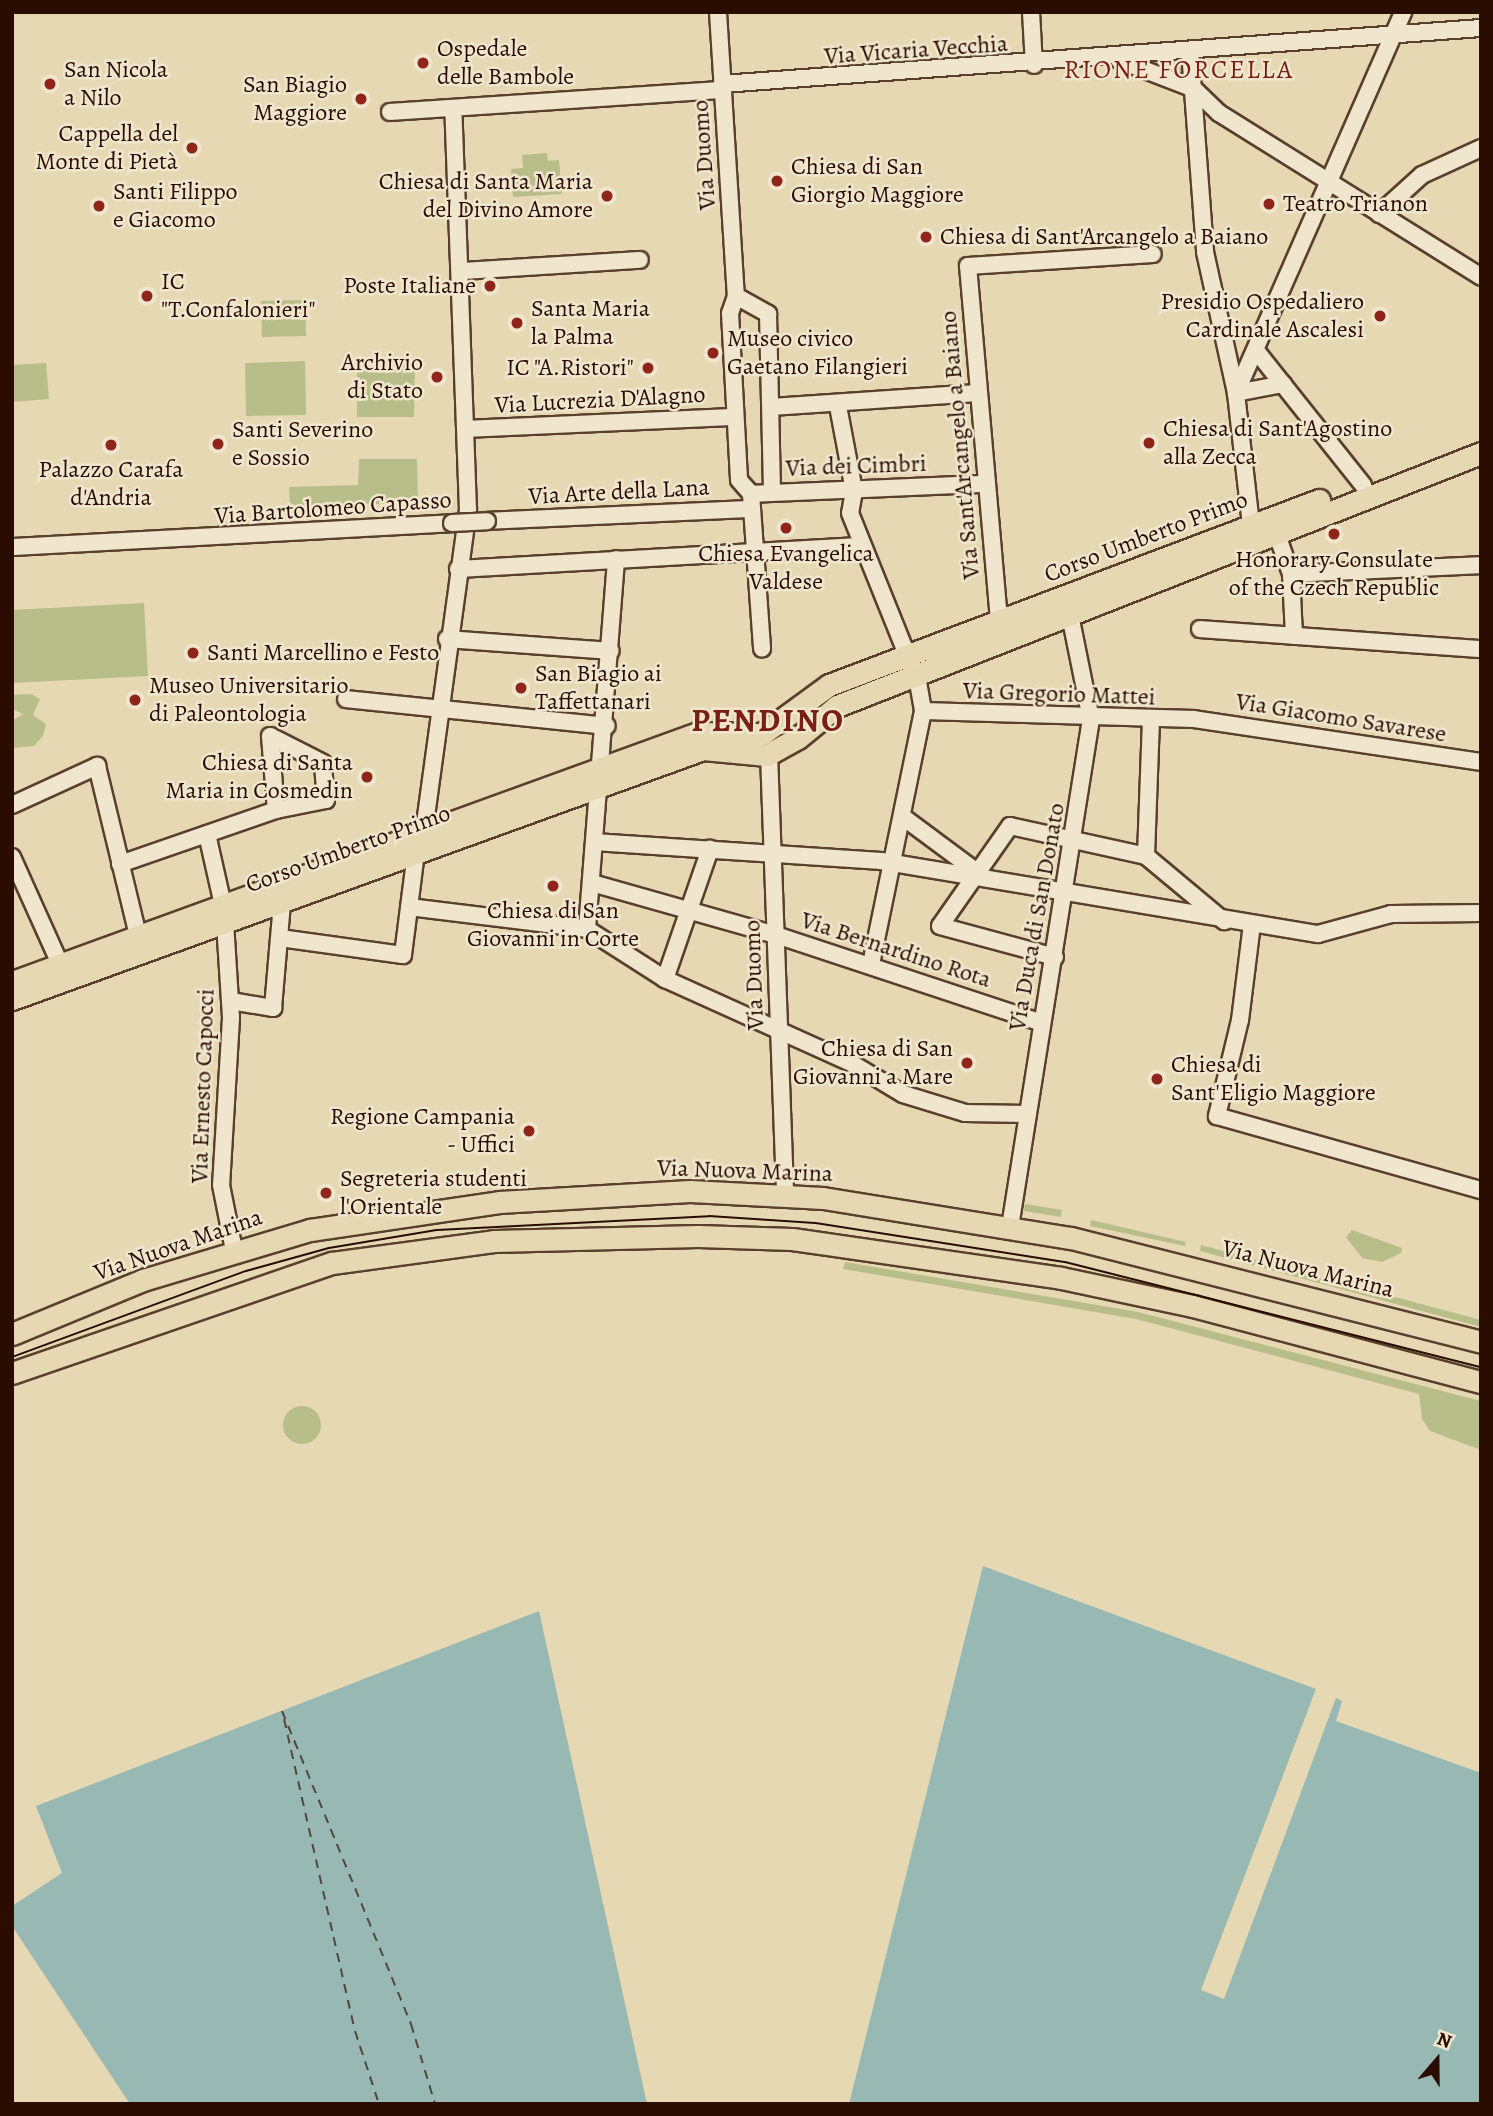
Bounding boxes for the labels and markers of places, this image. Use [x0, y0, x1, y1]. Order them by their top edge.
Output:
place label: Ospedale delle Bambole [437, 35, 574, 91]
marker: Ospedale delle Bambole [415, 55, 431, 71]
place label: San Nicola a Nilo [64, 56, 168, 112]
place label: San Biagio Maggiore [243, 71, 347, 127]
marker: San Nicola a Nilo [42, 76, 58, 92]
marker: San Biagio Maggiore [353, 91, 369, 107]
place label: Cappella del Monte di Pietà [36, 120, 178, 176]
marker: Cappella del Monte di Pietà [184, 140, 200, 156]
place label: Chiesa di San Giorgio Maggiore [791, 153, 964, 209]
place label: Chiesa di Santa Maria del Divino Amore [379, 168, 593, 224]
marker: Chiesa di San Giorgio Maggiore [769, 173, 785, 189]
place label: Santi Filippo e Giacomo [113, 178, 238, 234]
marker: Chiesa di Santa Maria del Divino Amore [599, 188, 615, 204]
place label: Teatro Trianon [1283, 190, 1428, 218]
marker: Teatro Trianon [1261, 196, 1277, 212]
marker: Santi Filippo e Giacomo [91, 198, 107, 214]
place label: Chiesa di Sant'Arcangelo a Baiano [940, 223, 1268, 251]
marker: Chiesa di Sant'Arcangelo a Baiano [918, 229, 934, 245]
place label: IC "T.Confalonieri" [161, 268, 316, 324]
place label: Poste Italiane [343, 272, 476, 300]
marker: Poste Italiane [482, 278, 498, 294]
marker: IC "T.Confalonieri" [139, 288, 155, 304]
place label: Presidio Ospedaliero Cardinale Ascalesi [1161, 288, 1364, 344]
place label: Santa Maria la Palma [531, 295, 650, 351]
marker: Presidio Ospedaliero Cardinale Ascalesi [1370, 306, 1390, 326]
marker: Santa Maria la Palma [509, 315, 525, 331]
place label: Museo civico Gaetano Filangieri [727, 325, 908, 381]
marker: Museo civico Gaetano Filangieri [705, 345, 721, 361]
place label: Archivio di Stato [341, 349, 423, 405]
place label: IC "A.Ristori" [506, 354, 634, 382]
marker: IC "A.Ristori" [640, 360, 656, 376]
marker: Archivio di Stato [429, 369, 445, 385]
place label: Chiesa di Sant'Agostino alla Zecca [1163, 415, 1392, 471]
place label: Santi Severino e Sossio [232, 416, 373, 472]
marker: Chiesa di Sant'Agostino alla Zecca [1141, 435, 1157, 451]
marker: Santi Severino e Sossio [210, 436, 226, 452]
marker: Palazzo Carafa d'Andria [103, 437, 119, 453]
place label: Palazzo Carafa d'Andria [39, 456, 183, 512]
marker: Chiesa Evangelica Valdese [778, 520, 794, 536]
marker: Honorary Consulate of the Czech Republic [1326, 526, 1342, 542]
place label: Chiesa Evangelica Valdese [698, 540, 874, 596]
place label: Honorary Consulate of the Czech Republic [1229, 546, 1439, 602]
place label: Santi Marcellino e Festo [207, 639, 439, 667]
marker: Santi Marcellino e Festo [185, 645, 201, 661]
place label: San Biagio ai Taffettanari [535, 660, 662, 716]
place label: Museo Universitario di Paleontologia [149, 672, 348, 728]
marker: San Biagio ai Taffettanari [513, 680, 529, 696]
marker: Museo Universitario di Paleontologia [127, 692, 143, 708]
place label: Chiesa di Santa Maria in Cosmedin [165, 749, 353, 805]
marker: Chiesa di Santa Maria in Cosmedin [359, 769, 375, 785]
marker: Chiesa di San Giovanni in Corte [545, 878, 561, 894]
place label: Chiesa di San Giovanni in Corte [467, 897, 639, 953]
place label: Chiesa di San Giovanni a Mare [793, 1035, 953, 1091]
place label: Chiesa di Sant'Eligio Maggiore [1171, 1051, 1376, 1107]
marker: Chiesa di San Giovanni a Mare [959, 1055, 975, 1071]
marker: Chiesa di Sant'Eligio Maggiore [1149, 1071, 1165, 1087]
place label: Regione Campania - Uffici [330, 1103, 515, 1159]
marker: Regione Campania - Uffici [521, 1123, 537, 1139]
place label: Segreteria studenti l'Orientale [340, 1165, 527, 1221]
marker: Segreteria studenti l'Orientale [318, 1185, 334, 1201]

